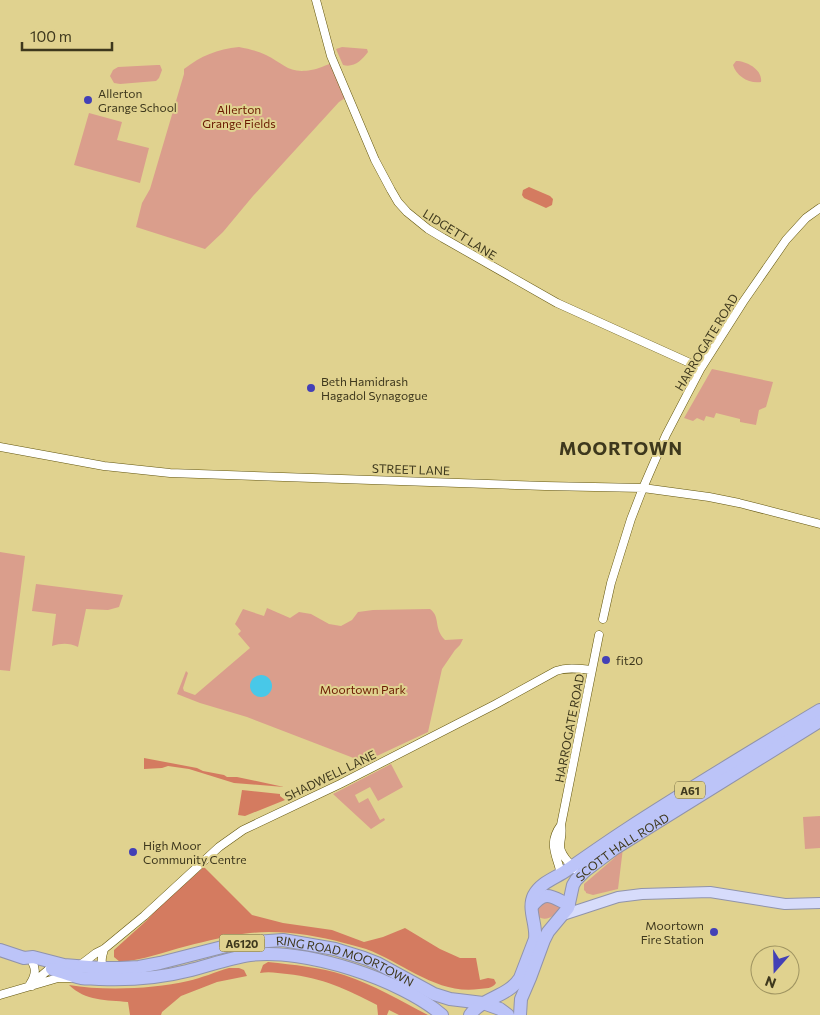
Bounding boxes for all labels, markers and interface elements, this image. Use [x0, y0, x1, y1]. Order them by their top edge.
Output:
scale bar [22, 20, 112, 52]
text: 100 m [30, 27, 72, 45]
place label: Allerton Grange School [98, 86, 177, 114]
marker: Allerton Grange School [82, 94, 94, 106]
park label: Allerton Grange Fields [202, 102, 276, 130]
street label: LIDGETT LANE [421, 206, 499, 262]
street label: HARROGATE ROAD [672, 291, 741, 393]
place label: Beth Hamidrash Hagadol Synagogue [321, 374, 428, 402]
marker: Beth Hamidrash Hagadol Synagogue [305, 382, 317, 394]
district label: MOORTOWN [559, 437, 683, 459]
street label: STREET LANE [372, 461, 450, 477]
place label: fit20 [616, 653, 643, 667]
marker: fit20 [600, 654, 612, 666]
street label: HARROGATE ROAD [552, 672, 586, 784]
park label: Moortown Park [320, 682, 407, 696]
street label: SHADWELL LANE [282, 747, 378, 803]
road number: A61 [675, 782, 705, 798]
street label: SCOTT HALL ROAD [572, 810, 671, 884]
place label: High Moor Community Centre [143, 838, 247, 866]
marker: High Moor Community Centre [127, 846, 139, 858]
place label: Moortown Fire Station [641, 918, 704, 946]
marker: Moortown Fire Station [708, 926, 720, 938]
street label: RING ROAD MOORTOWN [275, 933, 416, 989]
road number: A6120 [220, 934, 264, 951]
north arrow [750, 945, 800, 995]
text: N [763, 973, 778, 992]

